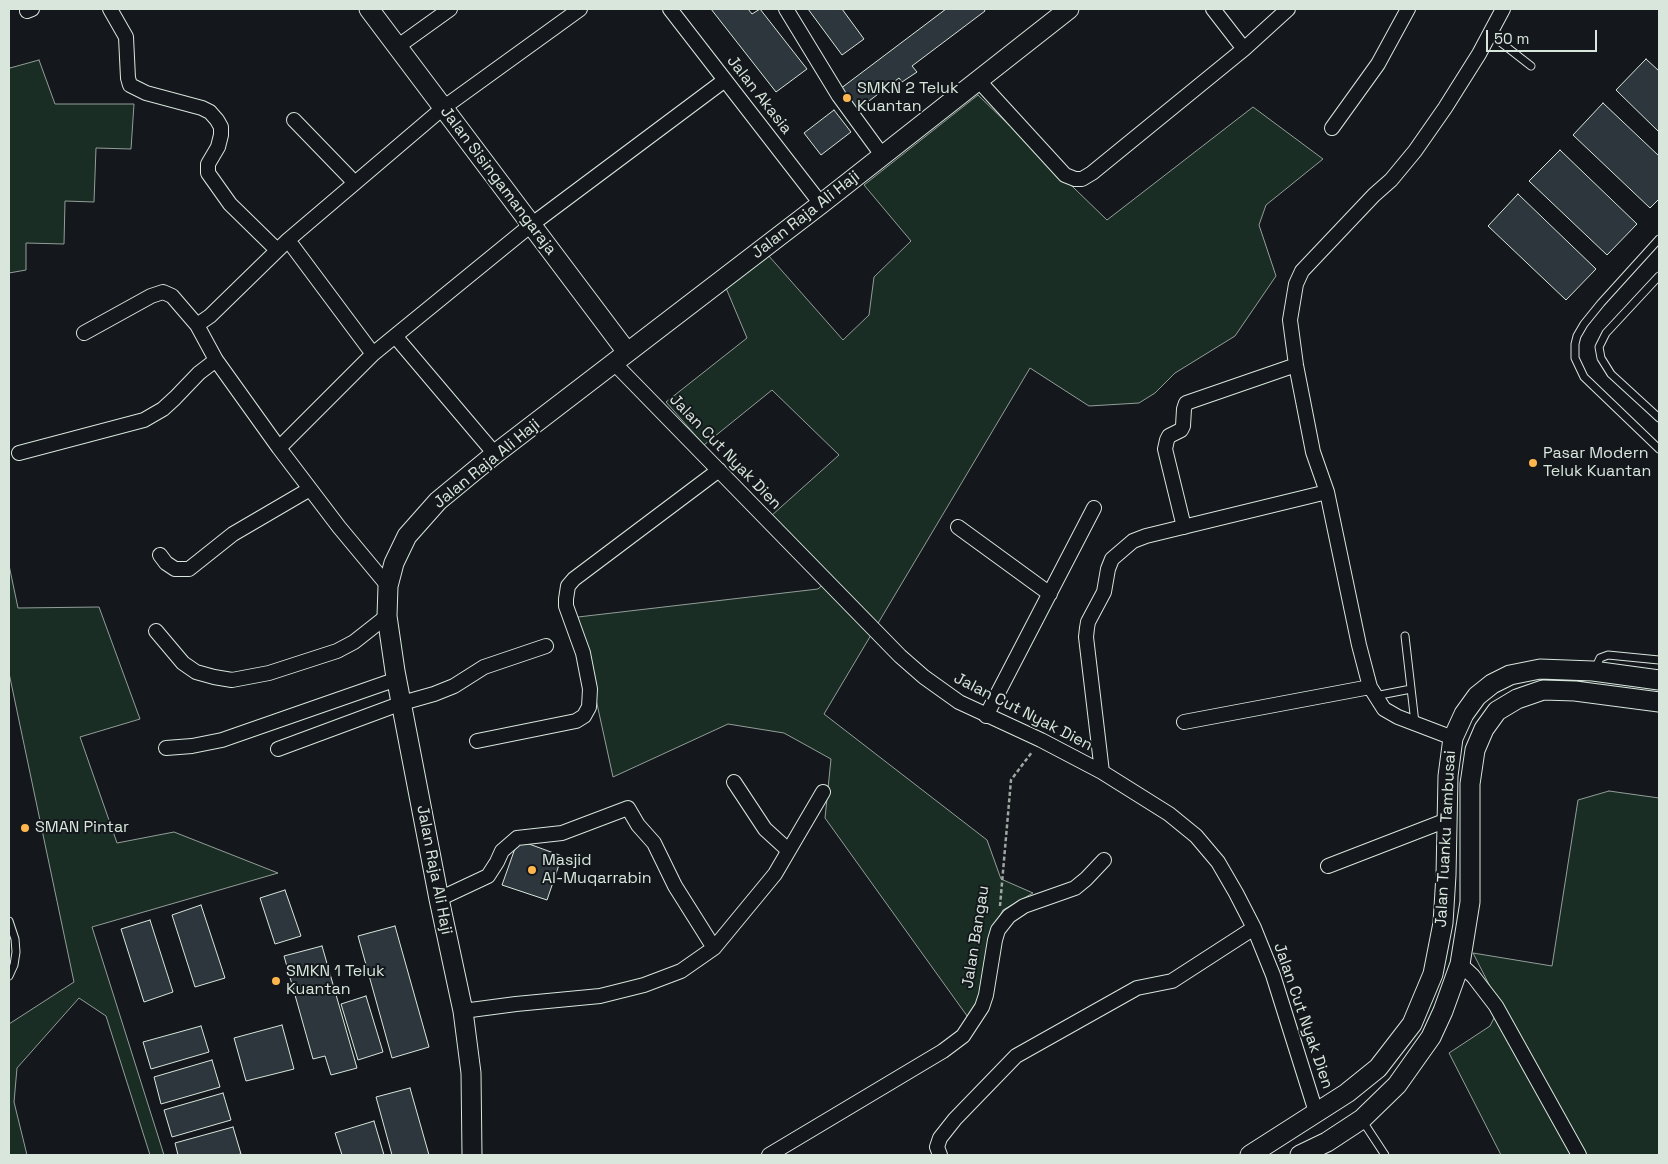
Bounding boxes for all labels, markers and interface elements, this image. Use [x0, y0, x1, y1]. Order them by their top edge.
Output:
scale bar [1488, 20, 1599, 52]
text: 50 m [1494, 29, 1529, 48]
street label: Jalan Akasia [722, 52, 796, 138]
place label: SMKN 2 Teluk Kuantan [857, 79, 958, 117]
marker: SMKN 2 Teluk Kuantan [841, 92, 853, 104]
street label: Jalan Sisingamangaraja [436, 103, 560, 259]
street label: Jalan Raja Ali Haji [748, 167, 864, 263]
street label: Jalan Cut Nyak Dien [665, 390, 785, 514]
street label: Jalan Raja Ali Haji [430, 415, 544, 513]
place label: Pasar Modern Teluk Kuantan [1543, 444, 1651, 482]
marker: Pasar Modern Teluk Kuantan [1527, 457, 1539, 469]
street label: Jalan Cut Nyak Dien [950, 669, 1096, 755]
street label: Jalan Tuanku Tambusai [1432, 750, 1460, 928]
street label: Jalan Raja Ali Haji [412, 804, 456, 936]
place label: SMAN Pintar [35, 818, 129, 838]
marker: SMAN Pintar [19, 822, 31, 834]
place label: Masjid Al-Muqarrabin [542, 851, 651, 889]
marker: Masjid Al-Muqarrabin [526, 864, 538, 876]
street label: Jalan Bangau [958, 884, 994, 990]
street label: Jalan Cut Nyak Dien [1269, 941, 1337, 1091]
place label: SMKN 1 Teluk Kuantan [286, 962, 385, 1000]
marker: SMKN 1 Teluk Kuantan [270, 975, 282, 987]

